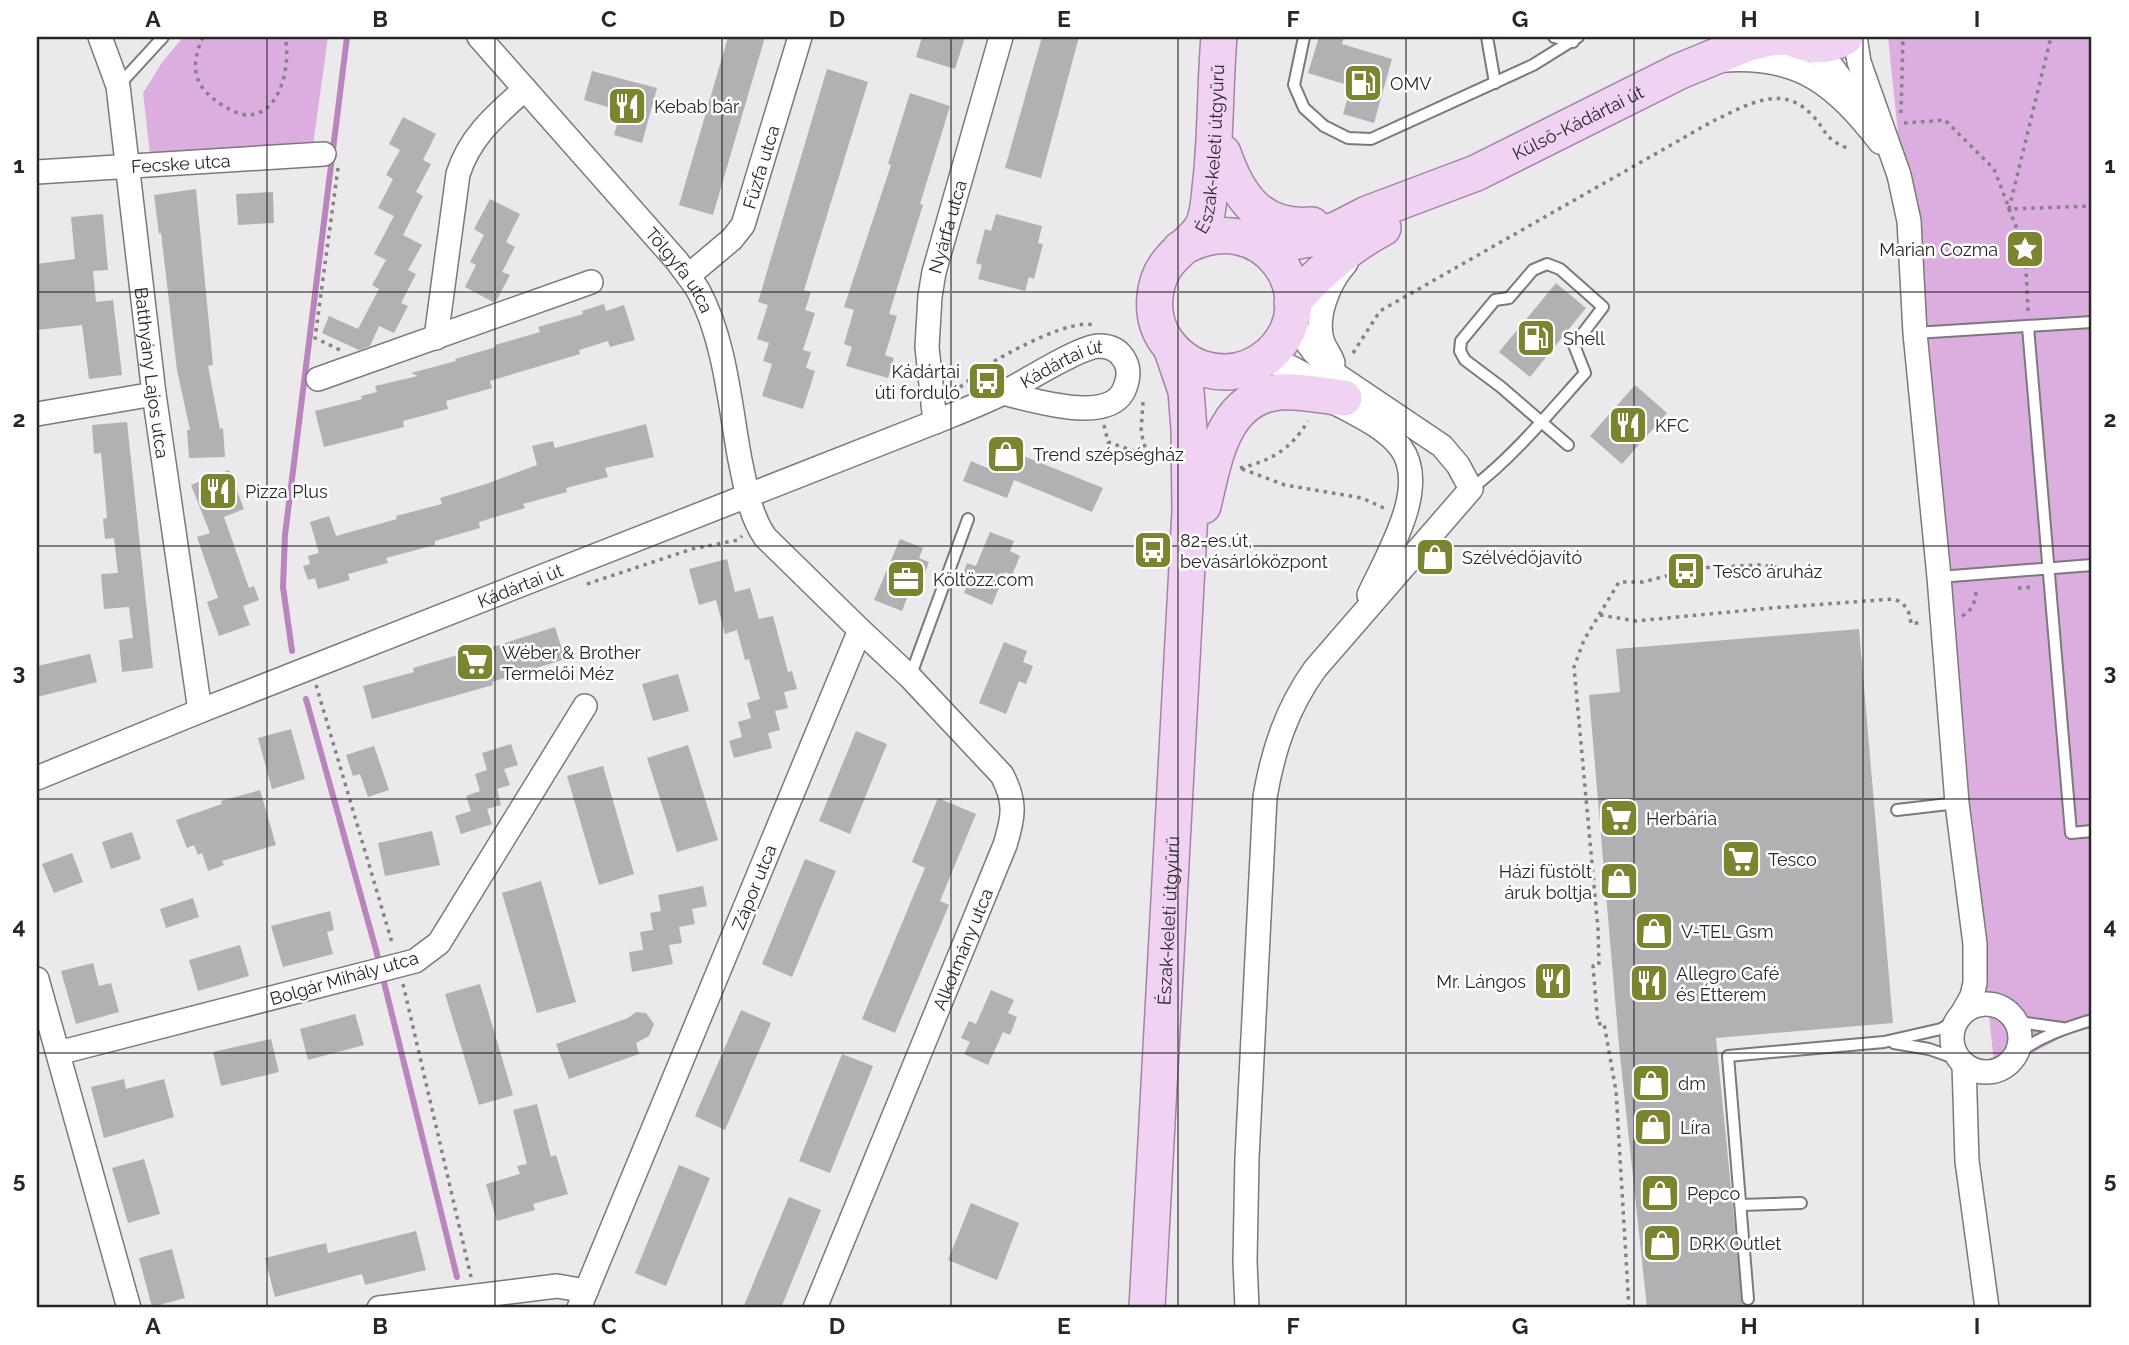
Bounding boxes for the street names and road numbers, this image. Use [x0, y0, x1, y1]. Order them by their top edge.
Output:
street label: Észak-keleti útgyűrű [1189, 64, 1228, 237]
street label: Külső-Kádártai út [1509, 81, 1647, 164]
street label: Fűzfa utca [738, 123, 783, 211]
street label: Fecske utca [130, 149, 231, 177]
street label: Nyárfa utca [924, 178, 970, 276]
street label: Tölgyfa utca [641, 223, 718, 316]
street label: Batthyány Lajos utca [131, 286, 174, 460]
street label: Kádártai út [1016, 335, 1103, 392]
street label: Kádártai út [474, 559, 566, 611]
street label: Észak-keleti útgyűrű [1152, 835, 1183, 1006]
street label: Zápor utca [727, 841, 781, 933]
street label: Alkotmány utca [928, 885, 997, 1013]
street label: Bolgár Mihály utca [267, 947, 421, 1009]

